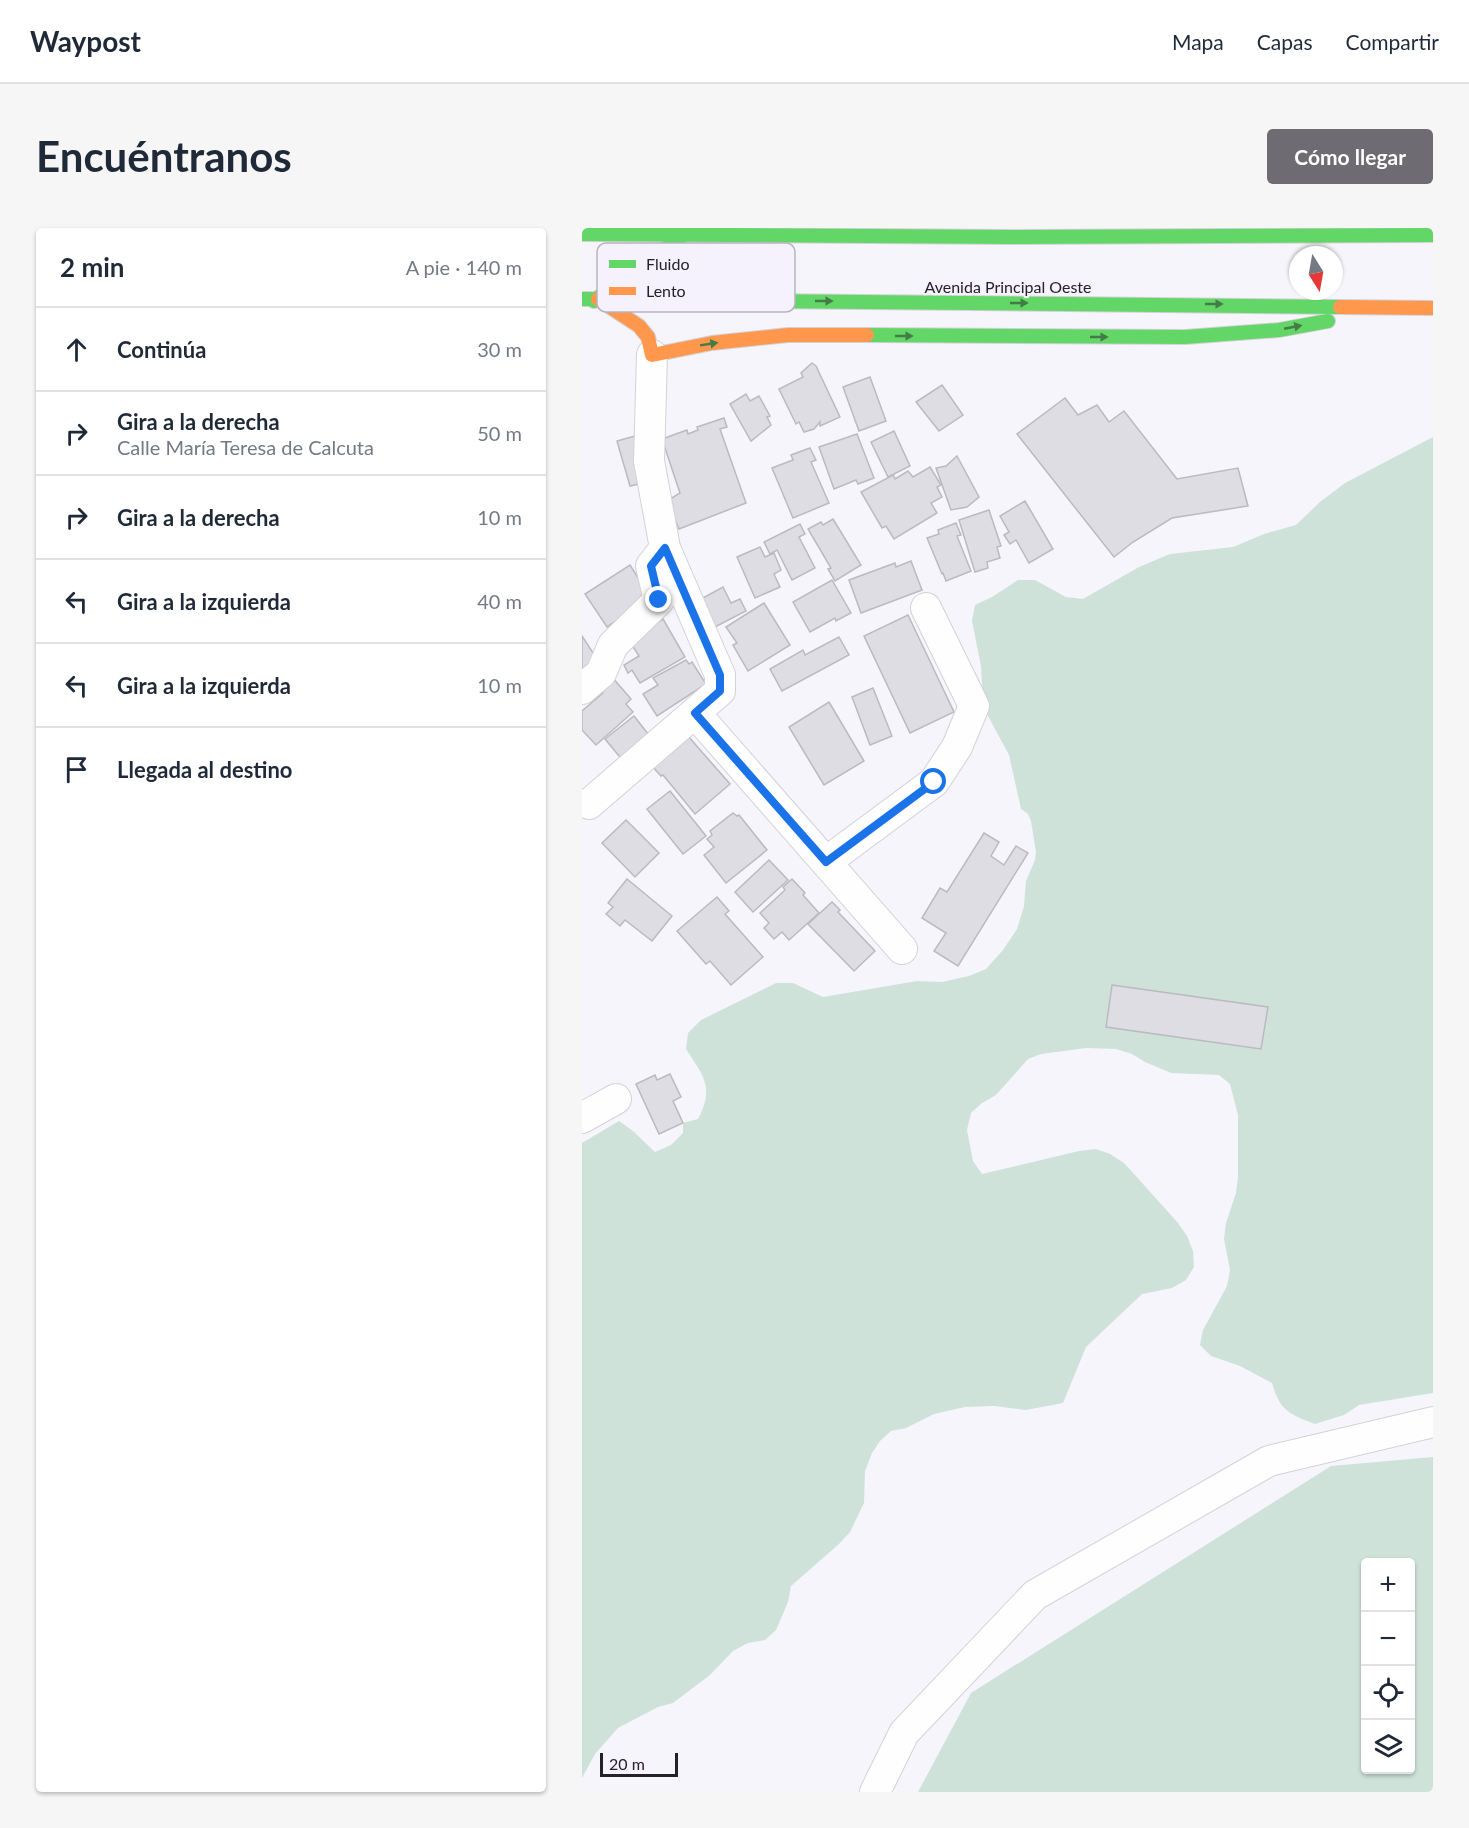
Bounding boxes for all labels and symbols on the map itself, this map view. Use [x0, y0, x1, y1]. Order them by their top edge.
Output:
legend [597, 243, 795, 312]
north arrow [1289, 246, 1343, 300]
text: Fluido [646, 254, 689, 273]
street label: Avenida Principal Oeste [925, 277, 1092, 296]
text: Lento [646, 281, 686, 300]
one-way arrow [815, 296, 834, 306]
one-way arrow [1010, 298, 1029, 308]
one-way arrow [1205, 300, 1224, 309]
one-way arrow [1284, 322, 1303, 331]
one-way arrow [894, 331, 913, 341]
one-way arrow [1089, 332, 1108, 341]
one-way arrow [700, 340, 719, 349]
route end [645, 586, 671, 612]
route start [920, 768, 946, 794]
scale bar [600, 1750, 678, 1778]

